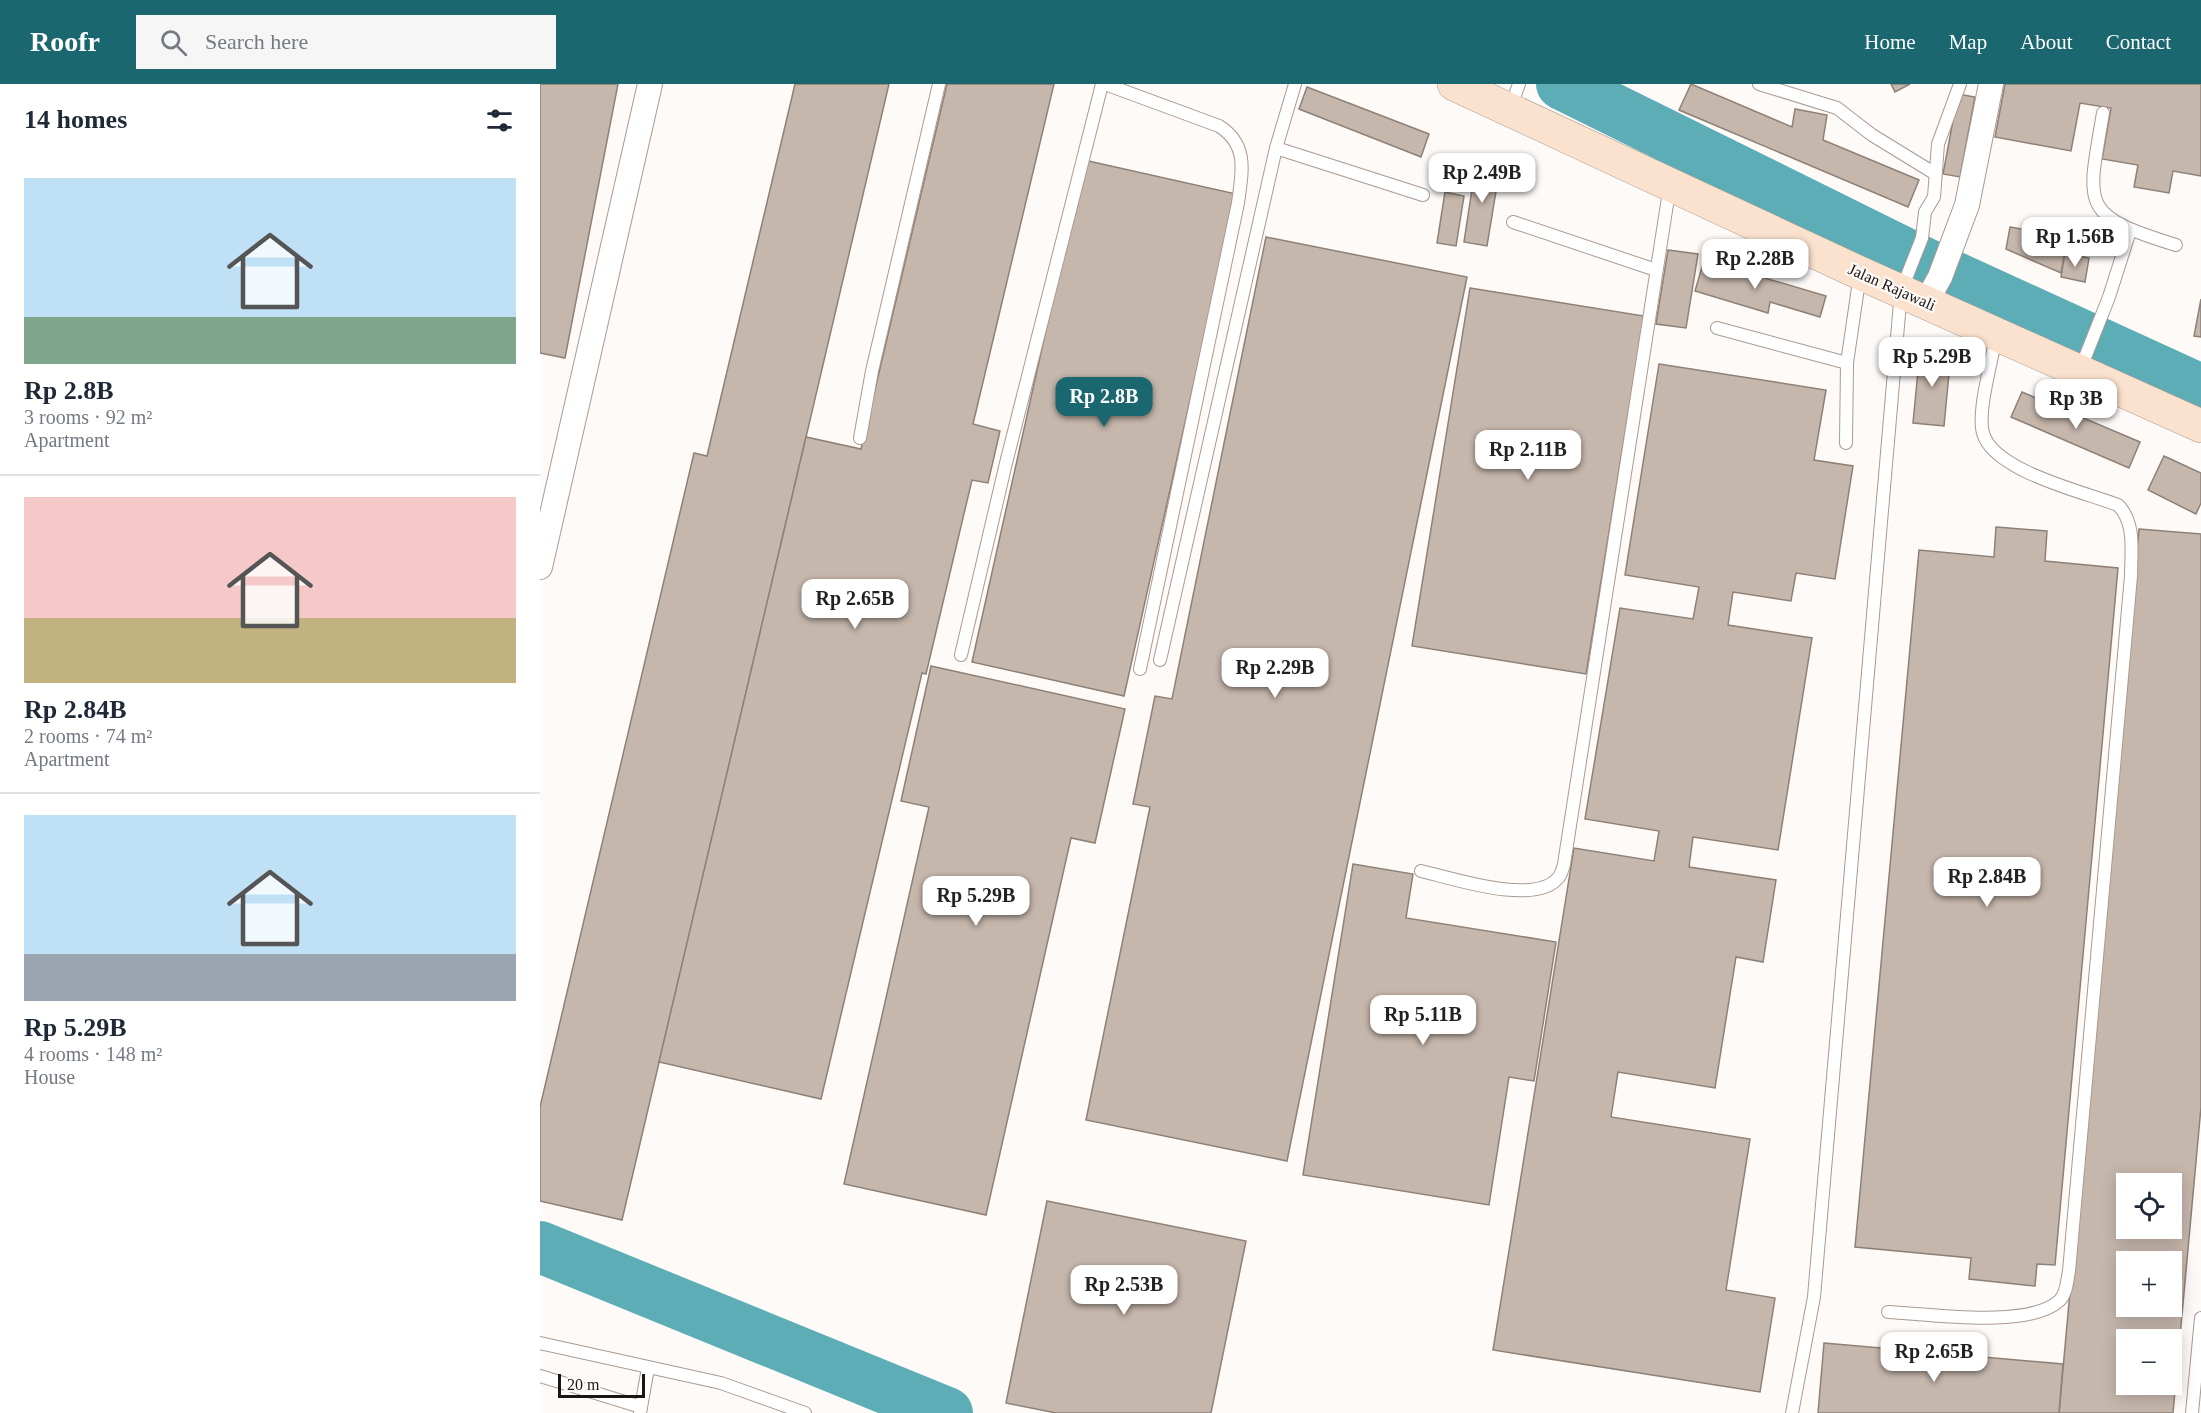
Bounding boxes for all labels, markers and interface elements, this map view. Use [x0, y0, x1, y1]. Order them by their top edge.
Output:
search box [136, 15, 556, 69]
text: Roofr [30, 26, 100, 57]
icon: search [157, 26, 190, 59]
text: Search here [205, 29, 308, 54]
text: Home [1864, 30, 1916, 54]
text: Map [1949, 30, 1987, 54]
text: About [2020, 30, 2073, 54]
text: Contact [2106, 30, 2171, 54]
icon: filters [483, 104, 516, 137]
text: 14 homes [24, 105, 127, 134]
pin: Rp 2.49B [1420, 153, 1544, 204]
text: Rp 2.49B [1443, 161, 1521, 183]
icon: home [216, 217, 324, 325]
pin: Rp 1.56B [2013, 217, 2137, 268]
text: Rp 1.56B [2036, 225, 2114, 247]
pin: Rp 2.28B [1693, 239, 1817, 290]
text: Rp 2.28B [1716, 247, 1794, 269]
street label: Jalan Rajawali [1845, 260, 1939, 315]
pin: Rp 5.29B [1870, 337, 1994, 388]
text: Rp 5.29B [1893, 345, 1971, 367]
text: Rp 2.8B [24, 376, 114, 405]
pin: Rp 2.8B [1049, 377, 1159, 428]
pin: Rp 3B [2034, 379, 2118, 430]
text: Rp 2.8B [1070, 385, 1138, 407]
text: Rp 3B [2049, 387, 2103, 409]
text: 3 rooms · 92 m² [24, 406, 152, 428]
text: Apartment [24, 429, 110, 451]
pin: Rp 2.11B [1466, 430, 1590, 481]
text: Rp 2.11B [1489, 438, 1567, 460]
icon: home [216, 536, 324, 644]
pin: Rp 2.65B [793, 579, 917, 630]
text: Rp 2.65B [816, 587, 894, 609]
pin: Rp 2.29B [1213, 648, 1337, 699]
text: Rp 2.29B [1236, 656, 1314, 678]
text: Rp 2.84B [24, 695, 127, 724]
text: 2 rooms · 74 m² [24, 725, 152, 747]
text: Apartment [24, 748, 110, 770]
icon: home [216, 854, 324, 962]
pin: Rp 2.84B [1925, 857, 2049, 908]
text: Rp 2.84B [1948, 865, 2026, 887]
pin: Rp 5.29B [914, 876, 1038, 927]
text: Rp 5.29B [937, 884, 1015, 906]
pin: Rp 5.11B [1361, 995, 1485, 1046]
text: Rp 5.11B [1384, 1003, 1462, 1025]
text: Rp 5.29B [24, 1013, 127, 1042]
text: 4 rooms · 148 m² [24, 1043, 162, 1065]
text: House [24, 1066, 75, 1088]
map controls [2116, 1173, 2182, 1395]
button: locate [2116, 1173, 2182, 1239]
button: + [2116, 1251, 2182, 1317]
pin: Rp 2.53B [1062, 1265, 1186, 1316]
text: Rp 2.53B [1085, 1273, 1163, 1295]
button: − [2116, 1329, 2182, 1395]
pin: Rp 2.65B [1872, 1332, 1996, 1383]
text: Rp 2.65B [1895, 1340, 1973, 1362]
scale bar [558, 1371, 645, 1398]
text: 20 m [567, 1376, 599, 1393]

